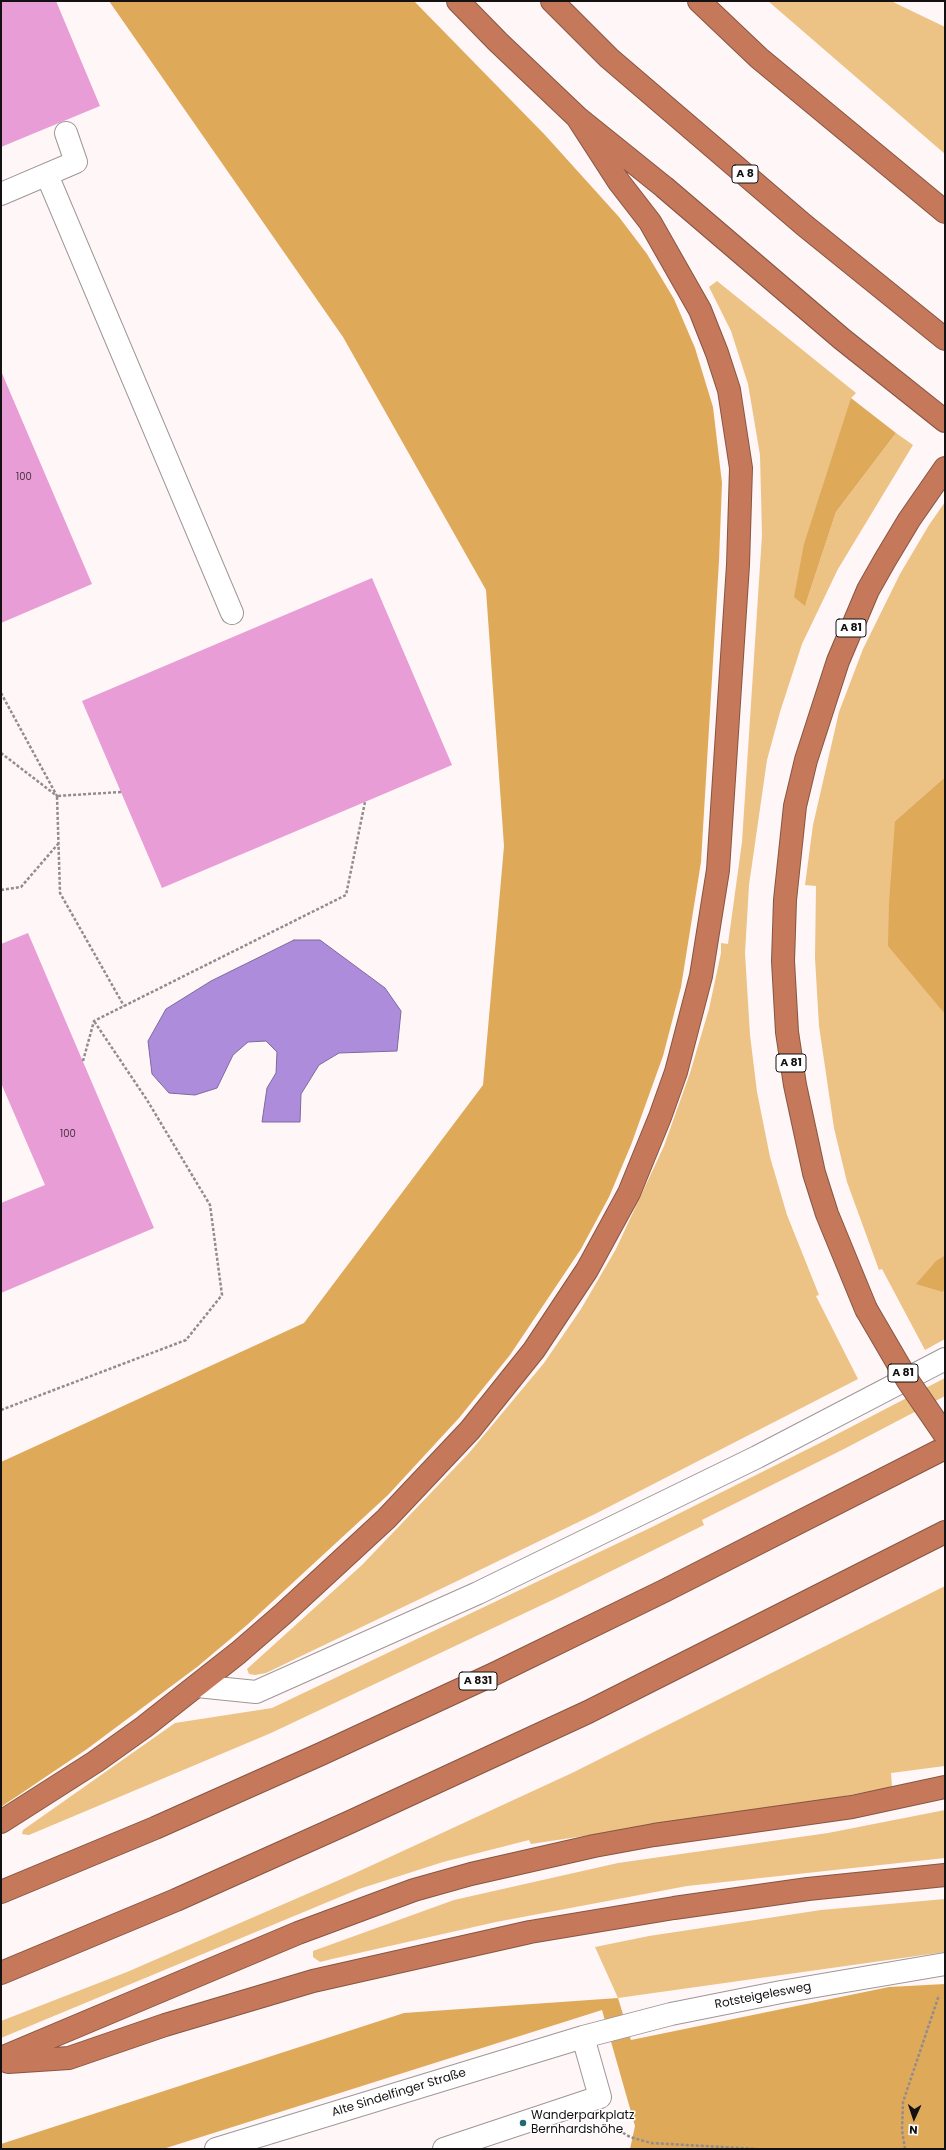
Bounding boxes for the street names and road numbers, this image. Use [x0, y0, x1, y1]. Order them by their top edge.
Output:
road number: A 8 [732, 165, 758, 183]
road number: A 81 [836, 619, 866, 637]
road number: A 81 [776, 1054, 806, 1072]
road number: A 81 [888, 1364, 918, 1382]
road number: A 831 [459, 1672, 497, 1690]
street label: Rotsteigelesweg [714, 1980, 812, 2012]
street label: Alte Sindelfinger Straße [330, 2066, 468, 2120]

